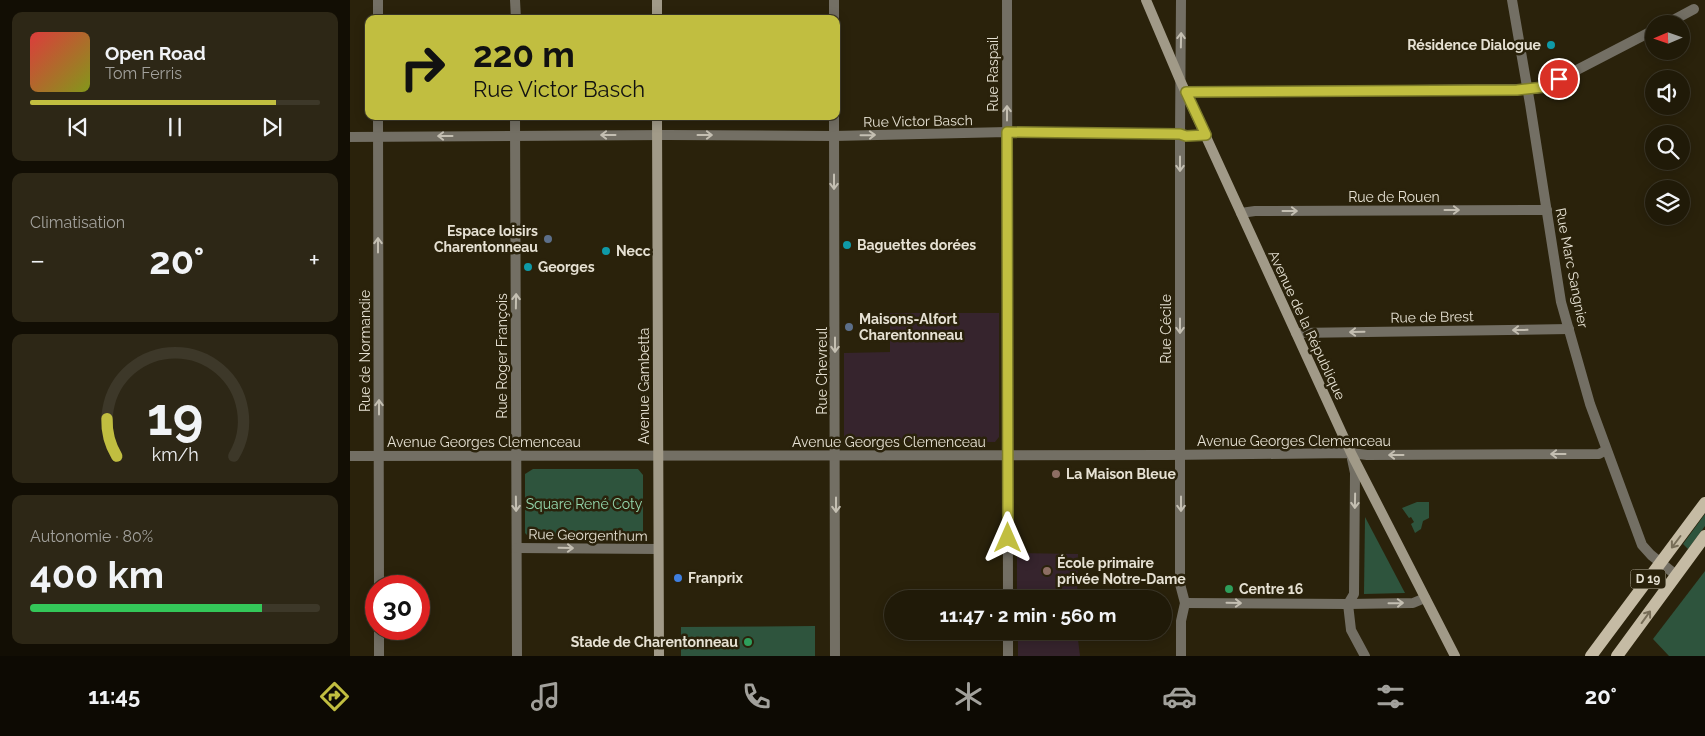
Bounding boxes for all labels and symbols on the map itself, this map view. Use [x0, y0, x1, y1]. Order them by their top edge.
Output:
north arrow [1645, 15, 1690, 60]
one-way arrow [1176, 32, 1186, 48]
street label: Rue Raspail [985, 36, 1001, 112]
place label: Résidence Dialogue [1407, 37, 1542, 53]
marker: Résidence Dialogue [1545, 39, 1557, 51]
pin [1538, 58, 1580, 100]
one-way arrow [1002, 105, 1012, 121]
street label: Rue Victor Basch [863, 112, 973, 130]
one-way arrow [600, 130, 616, 140]
one-way arrow [697, 130, 713, 140]
one-way arrow [438, 131, 454, 141]
one-way arrow [860, 131, 876, 140]
one-way arrow [1175, 155, 1185, 171]
one-way arrow [829, 174, 839, 190]
street label: Rue de Rouen [1348, 189, 1440, 205]
one-way arrow [1282, 206, 1298, 216]
one-way arrow [1444, 206, 1460, 215]
street label: Rue Marc Sangnier [1552, 206, 1592, 330]
place label: Espace loisirs Charentonneau [434, 223, 538, 255]
marker: Espace loisirs Charentonneau [542, 233, 554, 245]
one-way arrow [373, 237, 383, 253]
place label: Baguettes dorées [857, 237, 976, 253]
marker: Baguettes dorées [841, 239, 853, 251]
place label: Necc [616, 243, 651, 259]
marker: Necc [600, 245, 612, 257]
street label: Avenue de la République [1265, 248, 1349, 402]
place label: Georges [538, 259, 595, 275]
marker: Georges [522, 261, 534, 273]
street label: Rue de Normandie [357, 290, 373, 412]
street label: Rue Roger François [494, 293, 510, 419]
one-way arrow [511, 294, 521, 310]
street label: Rue Cécile [1158, 294, 1174, 364]
street label: Rue de Brest [1390, 308, 1474, 326]
place label: Maisons-Alfort Charentonneau [859, 311, 963, 343]
one-way arrow [1175, 318, 1185, 334]
marker: Maisons-Alfort Charentonneau [843, 321, 855, 333]
one-way arrow [1512, 325, 1528, 335]
street label: Avenue Gambetta [636, 327, 652, 445]
street label: Rue Chevreul [814, 327, 830, 415]
one-way arrow [1350, 327, 1366, 337]
one-way arrow [830, 336, 840, 353]
one-way arrow [374, 399, 383, 415]
street label: Avenue Georges Clemenceau [1197, 433, 1391, 449]
street label: Avenue Georges Clemenceau [387, 434, 581, 450]
street label: Avenue Georges Clemenceau [792, 434, 986, 450]
one-way arrow [1551, 449, 1567, 459]
one-way arrow [1388, 450, 1404, 460]
place label: La Maison Bleue [1066, 466, 1176, 482]
marker: La Maison Bleue [1050, 468, 1062, 480]
one-way arrow [1350, 493, 1359, 509]
one-way arrow [511, 496, 521, 512]
park label: Square René Coty [526, 496, 643, 512]
one-way arrow [831, 496, 841, 513]
one-way arrow [1176, 496, 1185, 512]
position arrow [981, 511, 1033, 563]
street label: Rue Georgenthum [528, 526, 648, 544]
one-way arrow [1671, 535, 1681, 549]
one-way arrow [558, 543, 574, 553]
place label: École primaire privée Notre-Dame [1057, 554, 1186, 587]
marker: École primaire privée Notre-Dame [1041, 565, 1053, 577]
place label: Franprix [688, 570, 743, 586]
road number: D 19 [1630, 570, 1666, 588]
marker: Franprix [672, 572, 684, 584]
speed limit sign: 30 [365, 575, 430, 640]
place label: Centre 16 [1239, 581, 1303, 597]
marker: Centre 16 [1223, 583, 1235, 595]
one-way arrow [1225, 598, 1241, 608]
one-way arrow [1388, 598, 1404, 608]
one-way arrow [1641, 610, 1651, 624]
place label: Stade de Charentonneau [571, 634, 738, 650]
marker: Stade de Charentonneau [742, 636, 754, 648]

